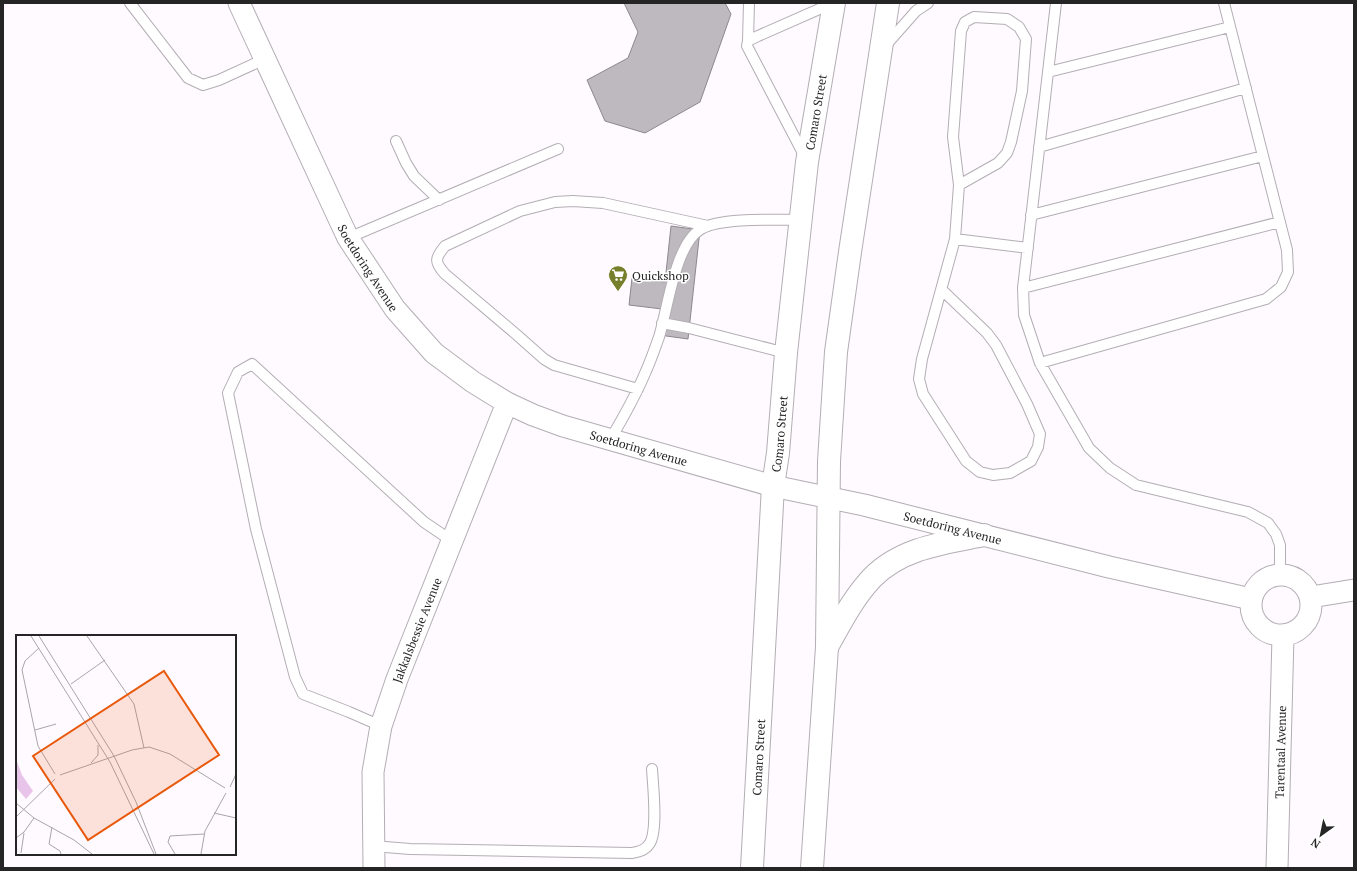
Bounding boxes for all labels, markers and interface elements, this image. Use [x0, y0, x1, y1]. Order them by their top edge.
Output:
street label: Comaro Street [802, 73, 829, 151]
street label: Soetdoring Avenue [335, 222, 402, 314]
supermarket icon: Quickshop [607, 264, 629, 292]
place label: Quickshop [632, 268, 689, 283]
street label: Comaro Street [768, 395, 790, 473]
street label: Soetdoring Avenue [588, 427, 689, 469]
street label: Soetdoring Avenue [902, 508, 1003, 547]
street label: Jakkalsbessie Avenue [389, 575, 444, 685]
inset map [16, 635, 236, 855]
street label: Tarentaal Avenue [1271, 705, 1289, 799]
street label: Comaro Street [748, 718, 768, 796]
north arrow [1301, 815, 1341, 855]
text: N [1308, 835, 1323, 852]

